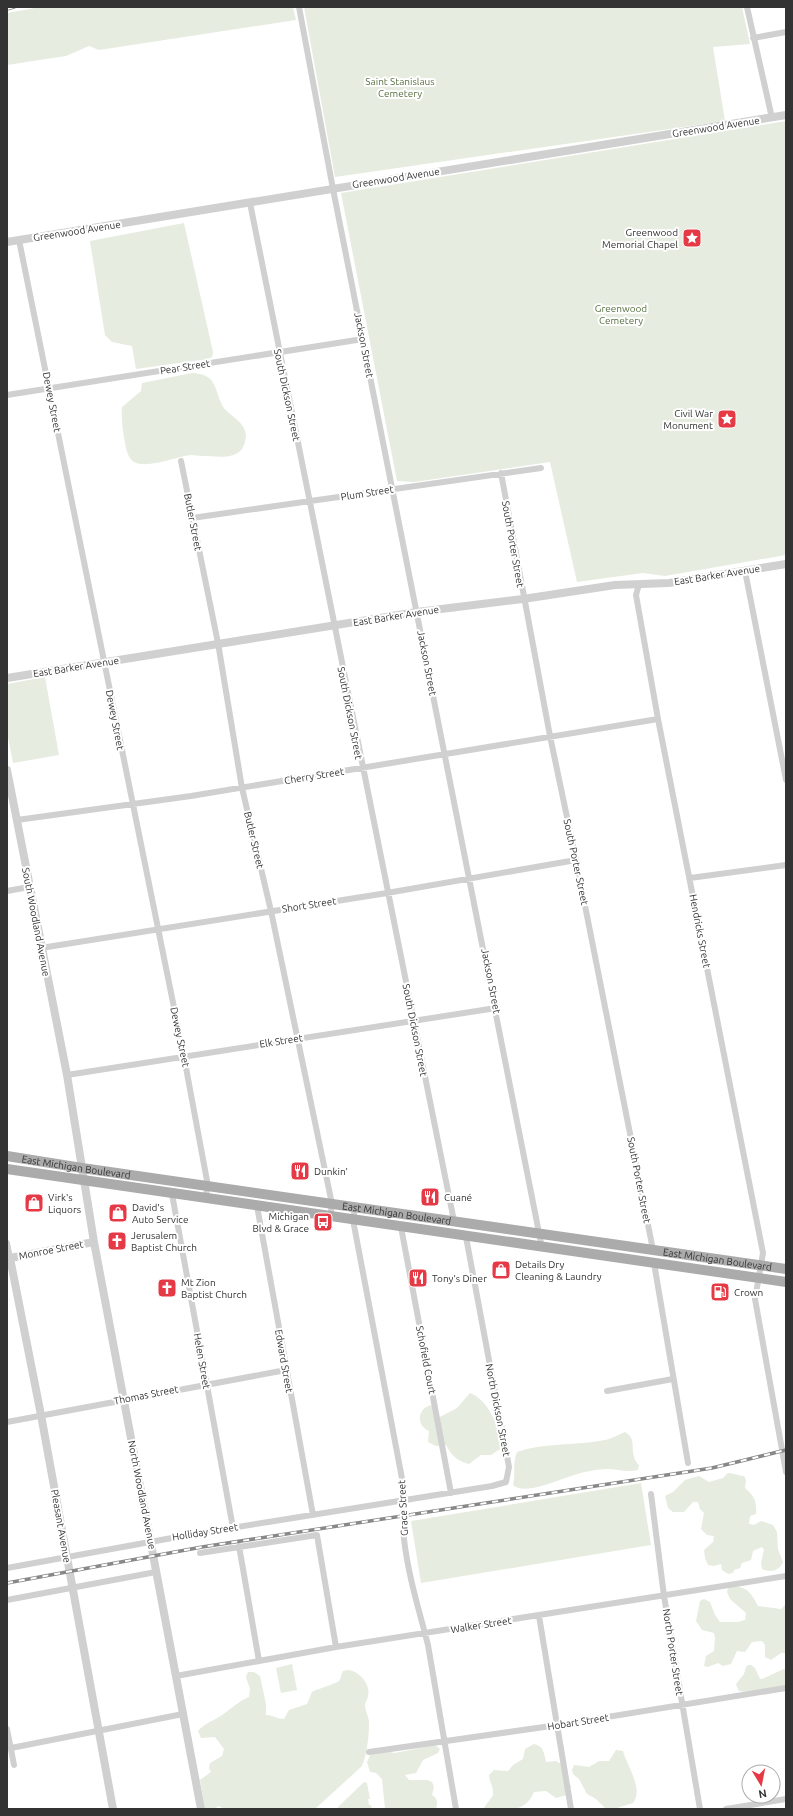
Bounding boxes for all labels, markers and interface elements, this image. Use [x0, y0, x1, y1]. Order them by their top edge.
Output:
park label: Saint Stanislaus Cemetery [365, 76, 435, 99]
street label: Greenwood Avenue [671, 115, 761, 139]
street label: Greenwood Avenue [351, 166, 441, 190]
street label: Greenwood Avenue [32, 219, 122, 243]
place label: Greenwood Memorial Chapel [602, 227, 678, 250]
place icon: Greenwood Memorial Chapel [681, 227, 703, 249]
park label: Greenwood Cemetery [595, 303, 647, 326]
street label: Jackson Street [352, 312, 376, 378]
street label: South Dickson Street [272, 348, 302, 442]
street label: Pear Street [159, 358, 211, 376]
street label: Dewey Street [41, 371, 63, 433]
place label: Civil War Monument [663, 408, 713, 431]
place icon: Civil War Monument [716, 408, 738, 430]
street label: Plum Street [340, 483, 394, 503]
street label: Butler Street [182, 492, 204, 552]
street label: South Porter Street [500, 500, 526, 588]
street label: East Barker Avenue [673, 563, 761, 587]
street label: East Barker Avenue [352, 604, 440, 628]
street label: Jackson Street [415, 630, 439, 696]
street label: East Barker Avenue [32, 655, 120, 679]
street label: South Dickson Street [336, 666, 364, 760]
street label: Dewey Street [104, 689, 126, 751]
street label: Cherry Street [283, 766, 345, 786]
street label: Butler Street [242, 810, 266, 870]
street label: South Porter Street [562, 818, 591, 906]
street label: South Woodland Avenue [20, 867, 52, 977]
street label: Hendricks Street [687, 893, 713, 969]
street label: Short Street [281, 895, 337, 915]
street label: Jackson Street [479, 948, 503, 1014]
street label: South Dickson Street [401, 983, 429, 1077]
street label: Dewey Street [168, 1006, 192, 1068]
street label: Elk Street [259, 1032, 303, 1050]
street label: South Porter Street [625, 1136, 653, 1224]
street label: East Michigan Boulevard [21, 1153, 131, 1180]
restaurant icon: Dunkin' [289, 1160, 311, 1182]
place label: Dunkin' [314, 1166, 348, 1177]
restaurant icon: Cuané [419, 1186, 441, 1208]
shop icon: Virk's Liquors [23, 1192, 45, 1214]
place label: Virk's Liquors [48, 1192, 81, 1215]
place label: Cuané [444, 1192, 472, 1203]
street label: East Michigan Boulevard [342, 1200, 452, 1226]
shop icon: David's Auto Service [107, 1202, 129, 1224]
place label: David's Auto Service [132, 1202, 188, 1225]
place label: Michigan Blvd & Grace [253, 1211, 309, 1234]
bus stop icon: Michigan Blvd & Grace [312, 1211, 334, 1233]
church icon: Jerusalem Baptist Church [106, 1230, 128, 1252]
place label: Jerusalem Baptist Church [131, 1230, 197, 1253]
street label: Monroe Street [18, 1238, 84, 1262]
street label: East Michigan Boulevard [662, 1246, 773, 1272]
shop icon: Details Dry Cleaning & Laundry [490, 1259, 512, 1281]
place label: Details Dry Cleaning & Laundry [515, 1259, 602, 1282]
restaurant icon: Tony's Diner [407, 1267, 429, 1289]
place label: Tony's Diner [432, 1273, 487, 1284]
church icon: Mt Zion Baptist Church [156, 1277, 178, 1299]
place label: Mt Zion Baptist Church [181, 1277, 247, 1300]
fuel station icon: Crown [709, 1281, 731, 1303]
place label: Crown [734, 1287, 763, 1298]
street label: Schofield Court [414, 1325, 438, 1395]
street label: Edward Street [273, 1328, 295, 1394]
street label: Helen Street [192, 1332, 212, 1390]
street label: North Dickson Street [484, 1363, 512, 1457]
street label: Thomas Street [113, 1383, 179, 1407]
street label: North Woodland Avenue [126, 1440, 158, 1550]
street label: Grace Street [396, 1480, 410, 1536]
street label: Pleasant Avenue [49, 1488, 73, 1564]
street label: Holliday Street [171, 1521, 239, 1543]
street label: North Porter Street [661, 1608, 685, 1696]
street label: Walker Street [450, 1615, 512, 1635]
street label: Hobart Street [547, 1712, 609, 1732]
north arrow [741, 1764, 781, 1804]
text: N [758, 1787, 768, 1800]

